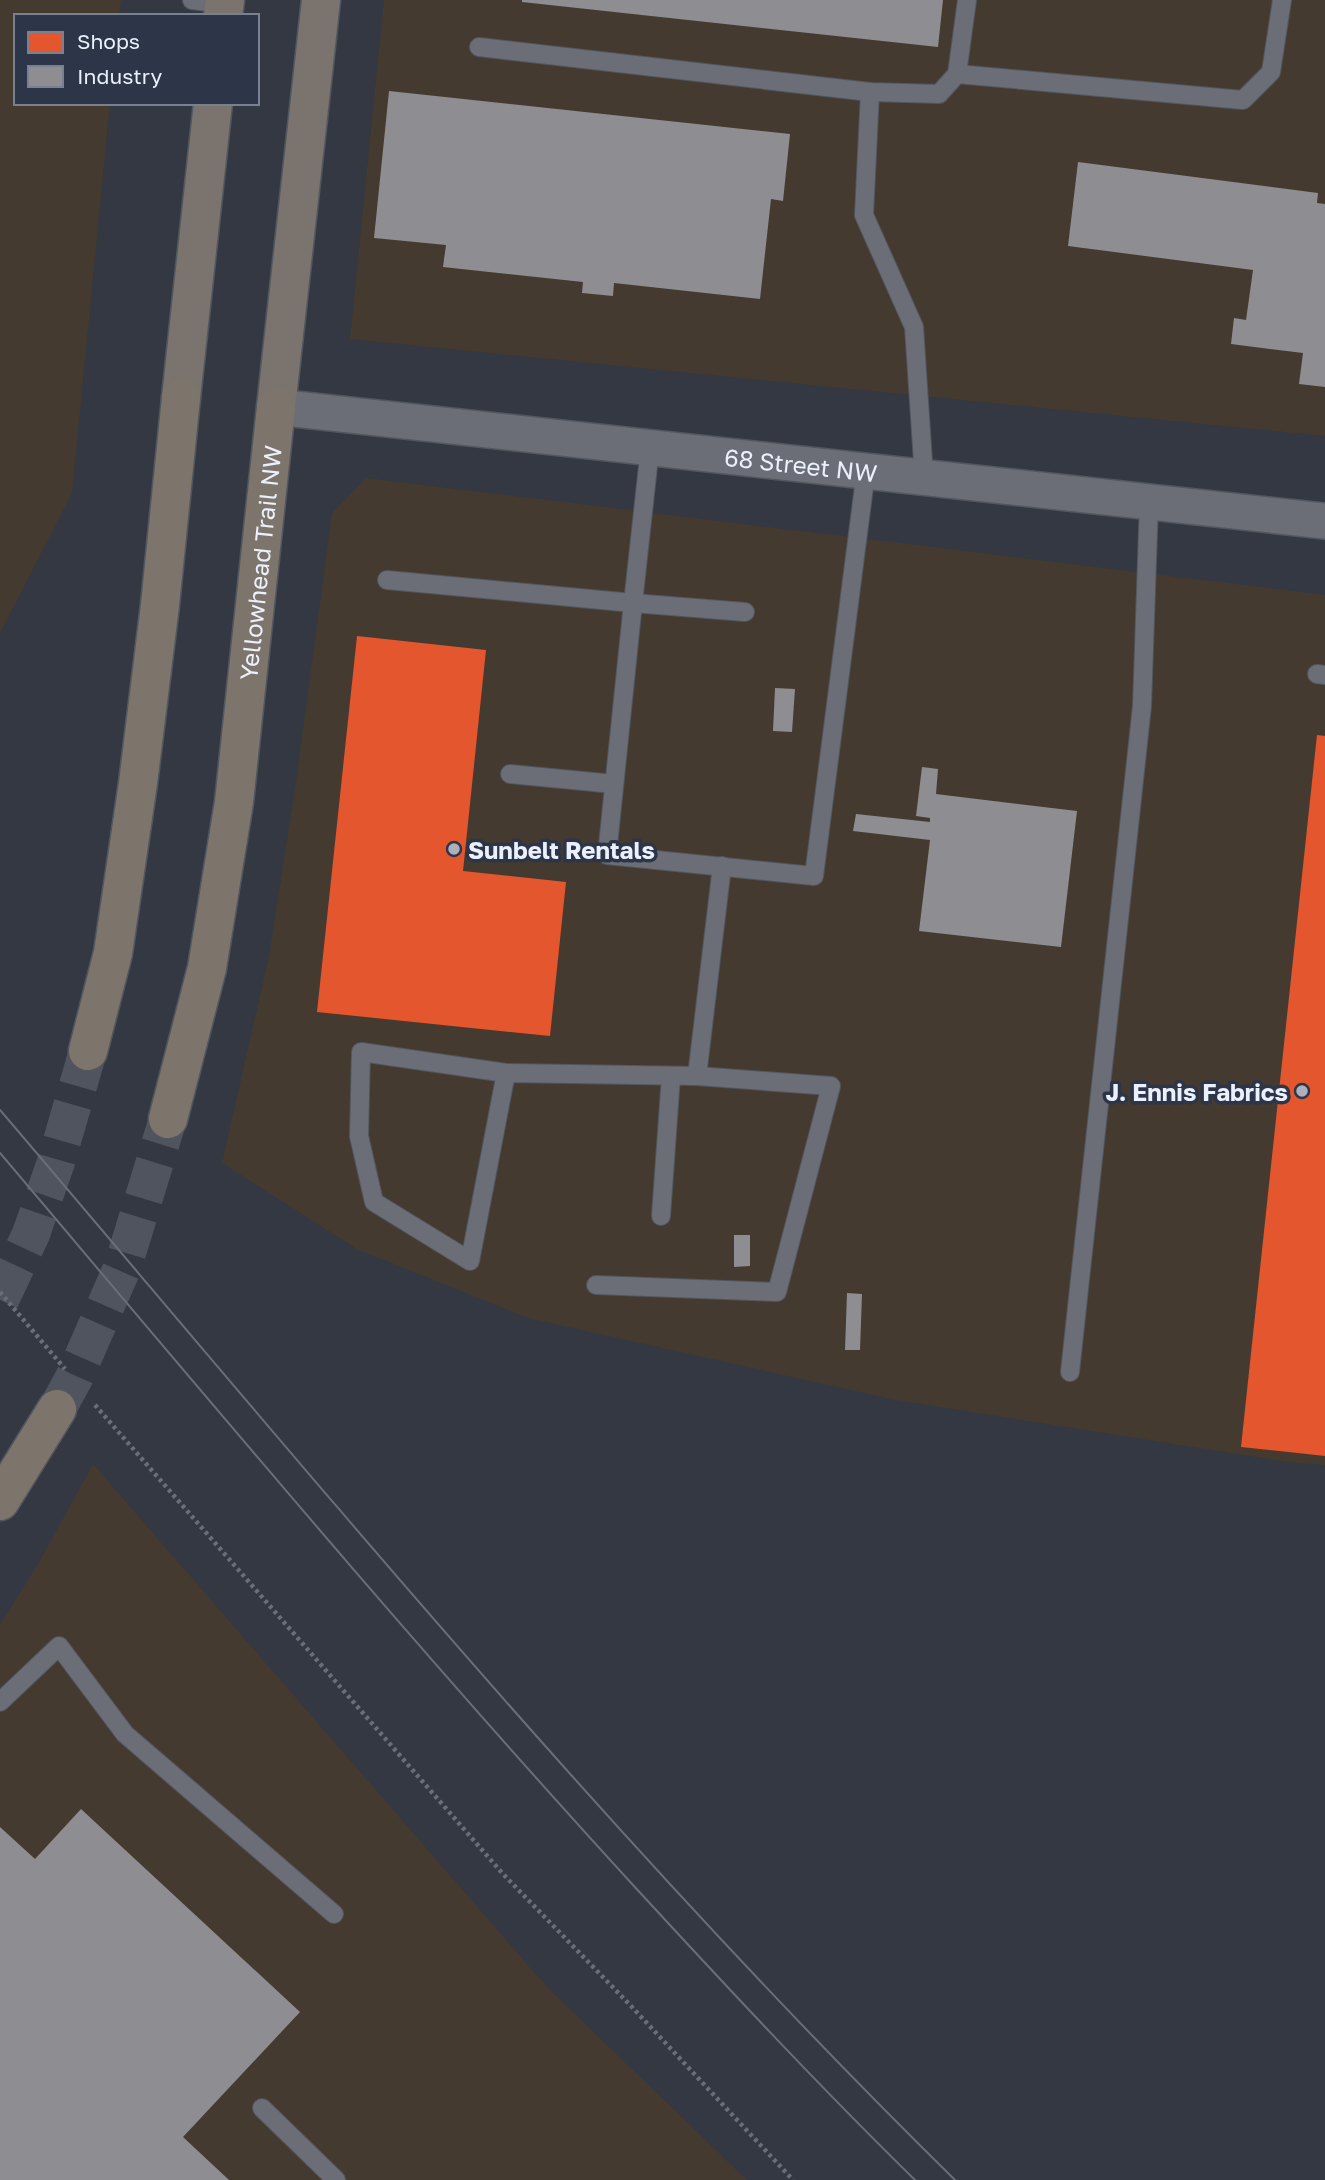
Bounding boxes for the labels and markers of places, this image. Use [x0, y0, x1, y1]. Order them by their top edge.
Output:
place label: Sunbelt Rentals [468, 835, 655, 864]
marker: Sunbelt Rentals [446, 841, 462, 857]
place label: J. Ennis Fabrics [1106, 1077, 1288, 1106]
marker: J. Ennis Fabrics [1294, 1083, 1310, 1099]

